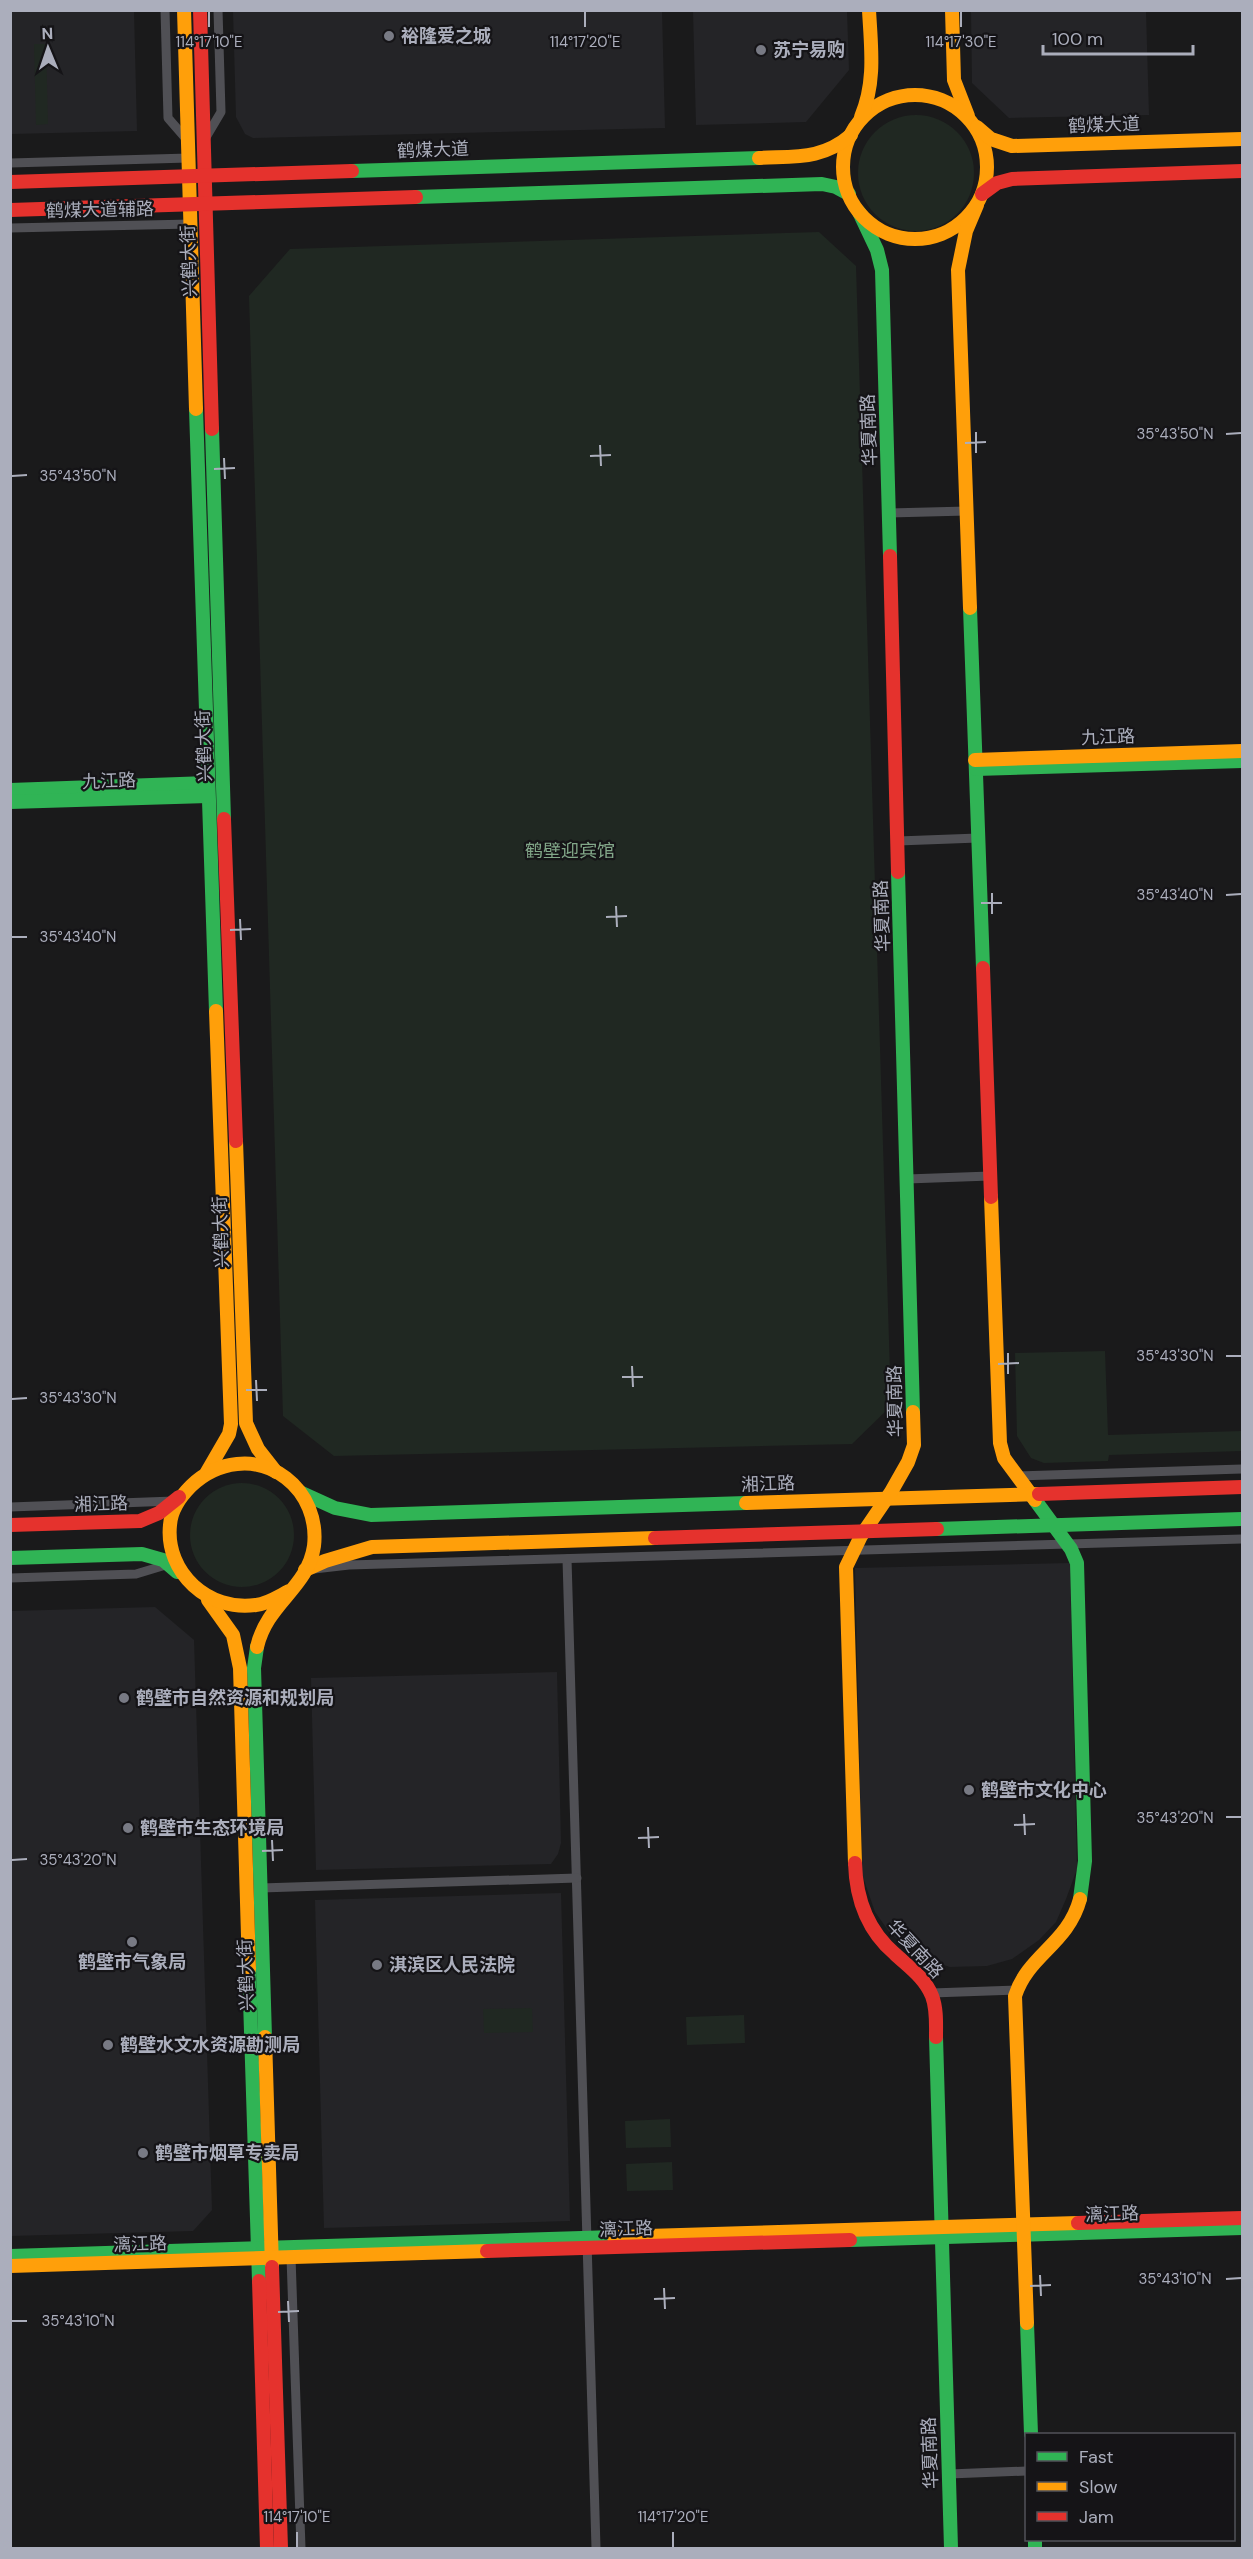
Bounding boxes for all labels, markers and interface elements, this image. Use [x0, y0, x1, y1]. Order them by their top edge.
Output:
north arrow [18, 18, 78, 78]
scale bar [1043, 18, 1193, 56]
text: N [41, 23, 54, 44]
place label: 裕隆爱之城 [401, 24, 491, 48]
text: 100 m [1052, 27, 1103, 51]
marker: 裕隆爱之城 [382, 29, 396, 43]
text: 114°17'10"E [176, 32, 242, 52]
text: 114°17'20"E [550, 32, 620, 52]
text: 114°17'30"E [925, 32, 997, 52]
place label: 苏宁易购 [773, 38, 845, 62]
marker: 苏宁易购 [754, 43, 768, 57]
street label: 鹤煤大道 [1068, 112, 1140, 138]
street label: 鹤煤大道 [397, 137, 469, 163]
street label: 鹤煤大道辅路 [46, 197, 154, 223]
street label: 兴鹤大街 [176, 225, 202, 297]
street label: 华夏南路 [856, 394, 882, 466]
text: 35°43'50"N [1136, 424, 1214, 444]
text: 35°43'50"N [39, 466, 117, 486]
street label: 兴鹤大街 [191, 710, 217, 782]
street label: 九江路 [1081, 724, 1135, 750]
street label: 九江路 [82, 768, 136, 794]
park label: 鹤壁迎宾馆 [525, 839, 615, 863]
street label: 华夏南路 [869, 880, 895, 952]
text: 35°43'40"N [1137, 885, 1213, 905]
text: 35°43'40"N [40, 927, 116, 947]
street label: 兴鹤大街 [208, 1196, 234, 1268]
text: 35°43'30"N [1136, 1346, 1214, 1366]
street label: 华夏南路 [882, 1365, 908, 1437]
text: 35°43'30"N [39, 1388, 117, 1408]
street label: 湘江路 [741, 1471, 795, 1497]
street label: 湘江路 [74, 1491, 128, 1517]
place label: 鹤壁市自然资源和规划局 [136, 1686, 334, 1710]
marker: 鹤壁市自然资源和规划局 [117, 1691, 131, 1705]
place label: 鹤壁市文化中心 [981, 1778, 1107, 1802]
marker: 鹤壁市文化中心 [962, 1783, 976, 1797]
text: 35°43'20"N [1137, 1808, 1214, 1828]
place label: 鹤壁市生态环境局 [140, 1816, 284, 1840]
marker: 鹤壁市生态环境局 [121, 1821, 135, 1835]
text: 35°43'20"N [40, 1850, 117, 1870]
street label: 华夏南路 [882, 1914, 948, 1984]
marker: 鹤壁市气象局 [125, 1935, 139, 1949]
street label: 兴鹤大街 [233, 1939, 259, 2011]
place label: 鹤壁市气象局 [78, 1950, 186, 1974]
place label: 淇滨区人民法院 [389, 1953, 515, 1977]
marker: 淇滨区人民法院 [370, 1958, 384, 1972]
place label: 鹤壁水文水资源勘测局 [120, 2033, 300, 2057]
marker: 鹤壁水文水资源勘测局 [101, 2038, 115, 2052]
place label: 鹤壁市烟草专卖局 [155, 2141, 299, 2165]
marker: 鹤壁市烟草专卖局 [136, 2146, 150, 2160]
street label: 漓江路 [1085, 2201, 1139, 2227]
street label: 漓江路 [599, 2216, 653, 2242]
street label: 漓江路 [113, 2231, 167, 2257]
text: 35°43'10"N [1138, 2269, 1212, 2289]
text: 35°43'10"N [41, 2311, 115, 2331]
street label: 华夏南路 [917, 2417, 943, 2489]
legend [1025, 2433, 1235, 2541]
text: Fast [1079, 2445, 1114, 2469]
text: Slow [1079, 2475, 1118, 2499]
text: Jam [1079, 2505, 1114, 2529]
text: 114°17'10"E [264, 2507, 330, 2527]
text: 114°17'20"E [638, 2507, 708, 2527]

